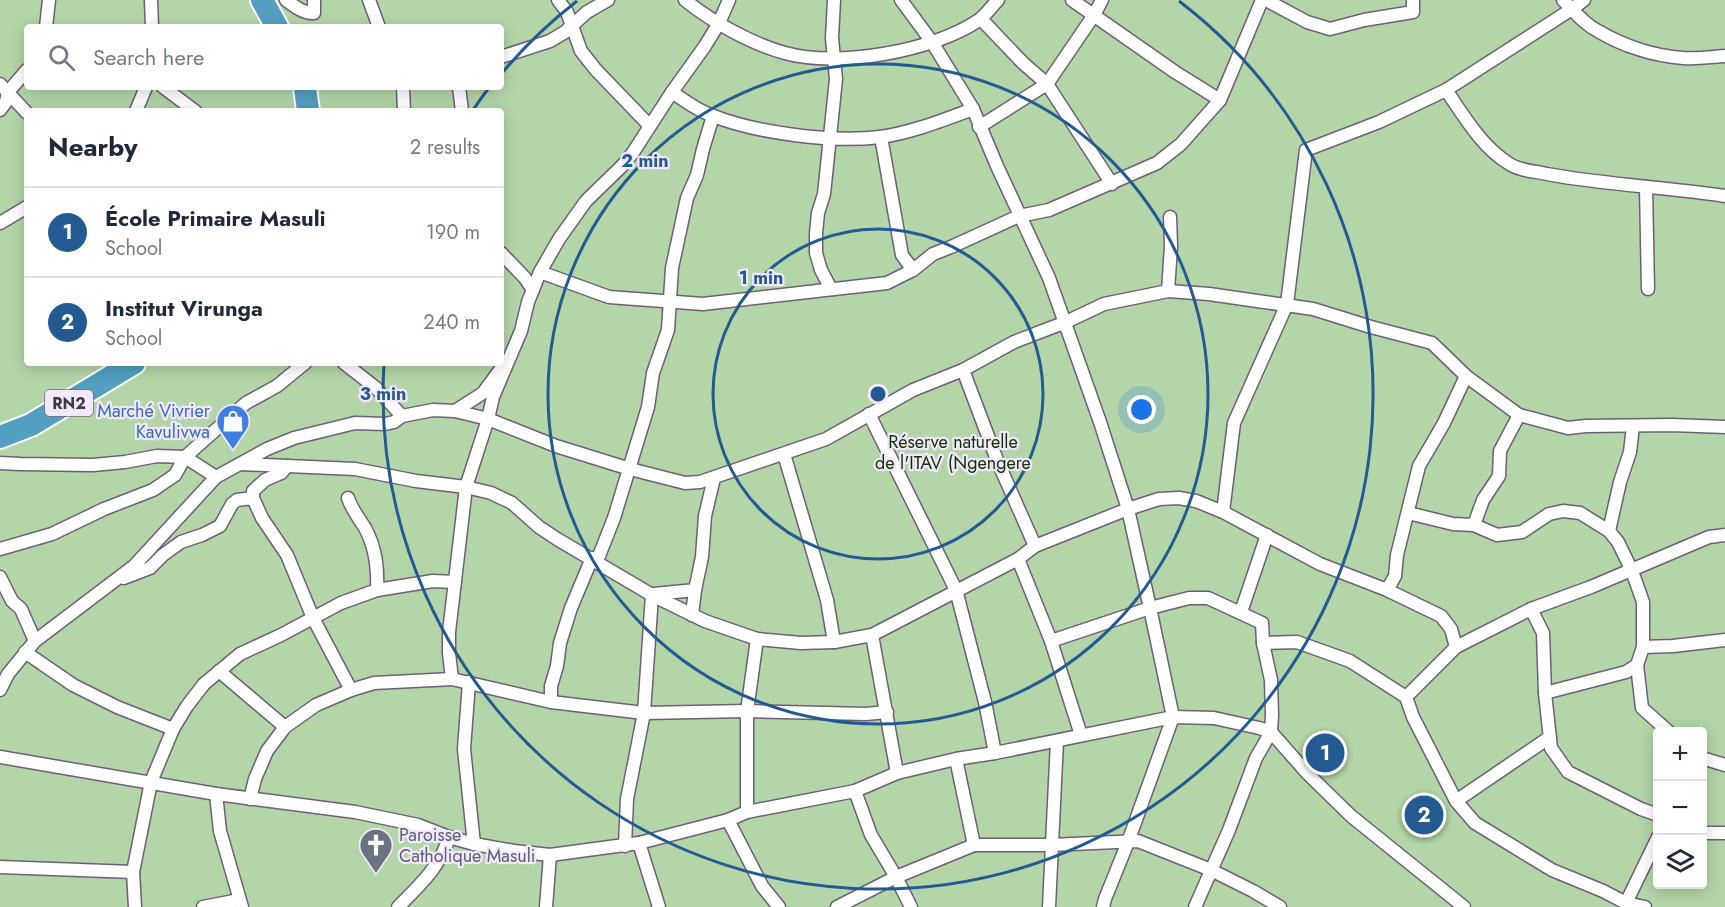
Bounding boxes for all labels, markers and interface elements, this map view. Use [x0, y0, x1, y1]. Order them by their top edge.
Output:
search box [24, 24, 504, 90]
icon: search [45, 41, 78, 74]
text: Search here [93, 41, 204, 73]
text: Nearby [48, 128, 137, 166]
text: 2 results [410, 133, 480, 162]
text: 2 min [621, 148, 669, 174]
text: École Primaire Masuli [105, 202, 326, 234]
text: 1 [62, 218, 73, 247]
text: 190 m [426, 218, 480, 247]
text: School [105, 234, 162, 263]
text: 1 min [739, 265, 783, 291]
text: Institut Virunga [105, 292, 263, 324]
text: 2 [61, 308, 74, 337]
text: 240 m [423, 308, 480, 337]
text: School [105, 324, 162, 353]
text: 3 min [360, 381, 406, 407]
centre of rings [868, 384, 888, 404]
road number: RN2 [45, 390, 93, 416]
your location [1127, 395, 1156, 424]
place label: Marché Vivrier Kavulivwa [97, 398, 211, 445]
shop icon: Marché Vivrier Kavulivwa [215, 403, 251, 450]
park label: Réserve naturelle de l'ITAV (Ngengere [875, 429, 1031, 476]
map controls [1653, 727, 1707, 889]
button: + [1653, 727, 1707, 781]
pin: 1 [1306, 730, 1344, 776]
button: − [1653, 781, 1707, 835]
pin: 2 [1404, 792, 1444, 838]
place label: Paroisse Catholique Masuli [399, 822, 536, 869]
church icon: Paroisse Catholique Masuli [358, 827, 394, 874]
button: layers [1653, 835, 1707, 889]

